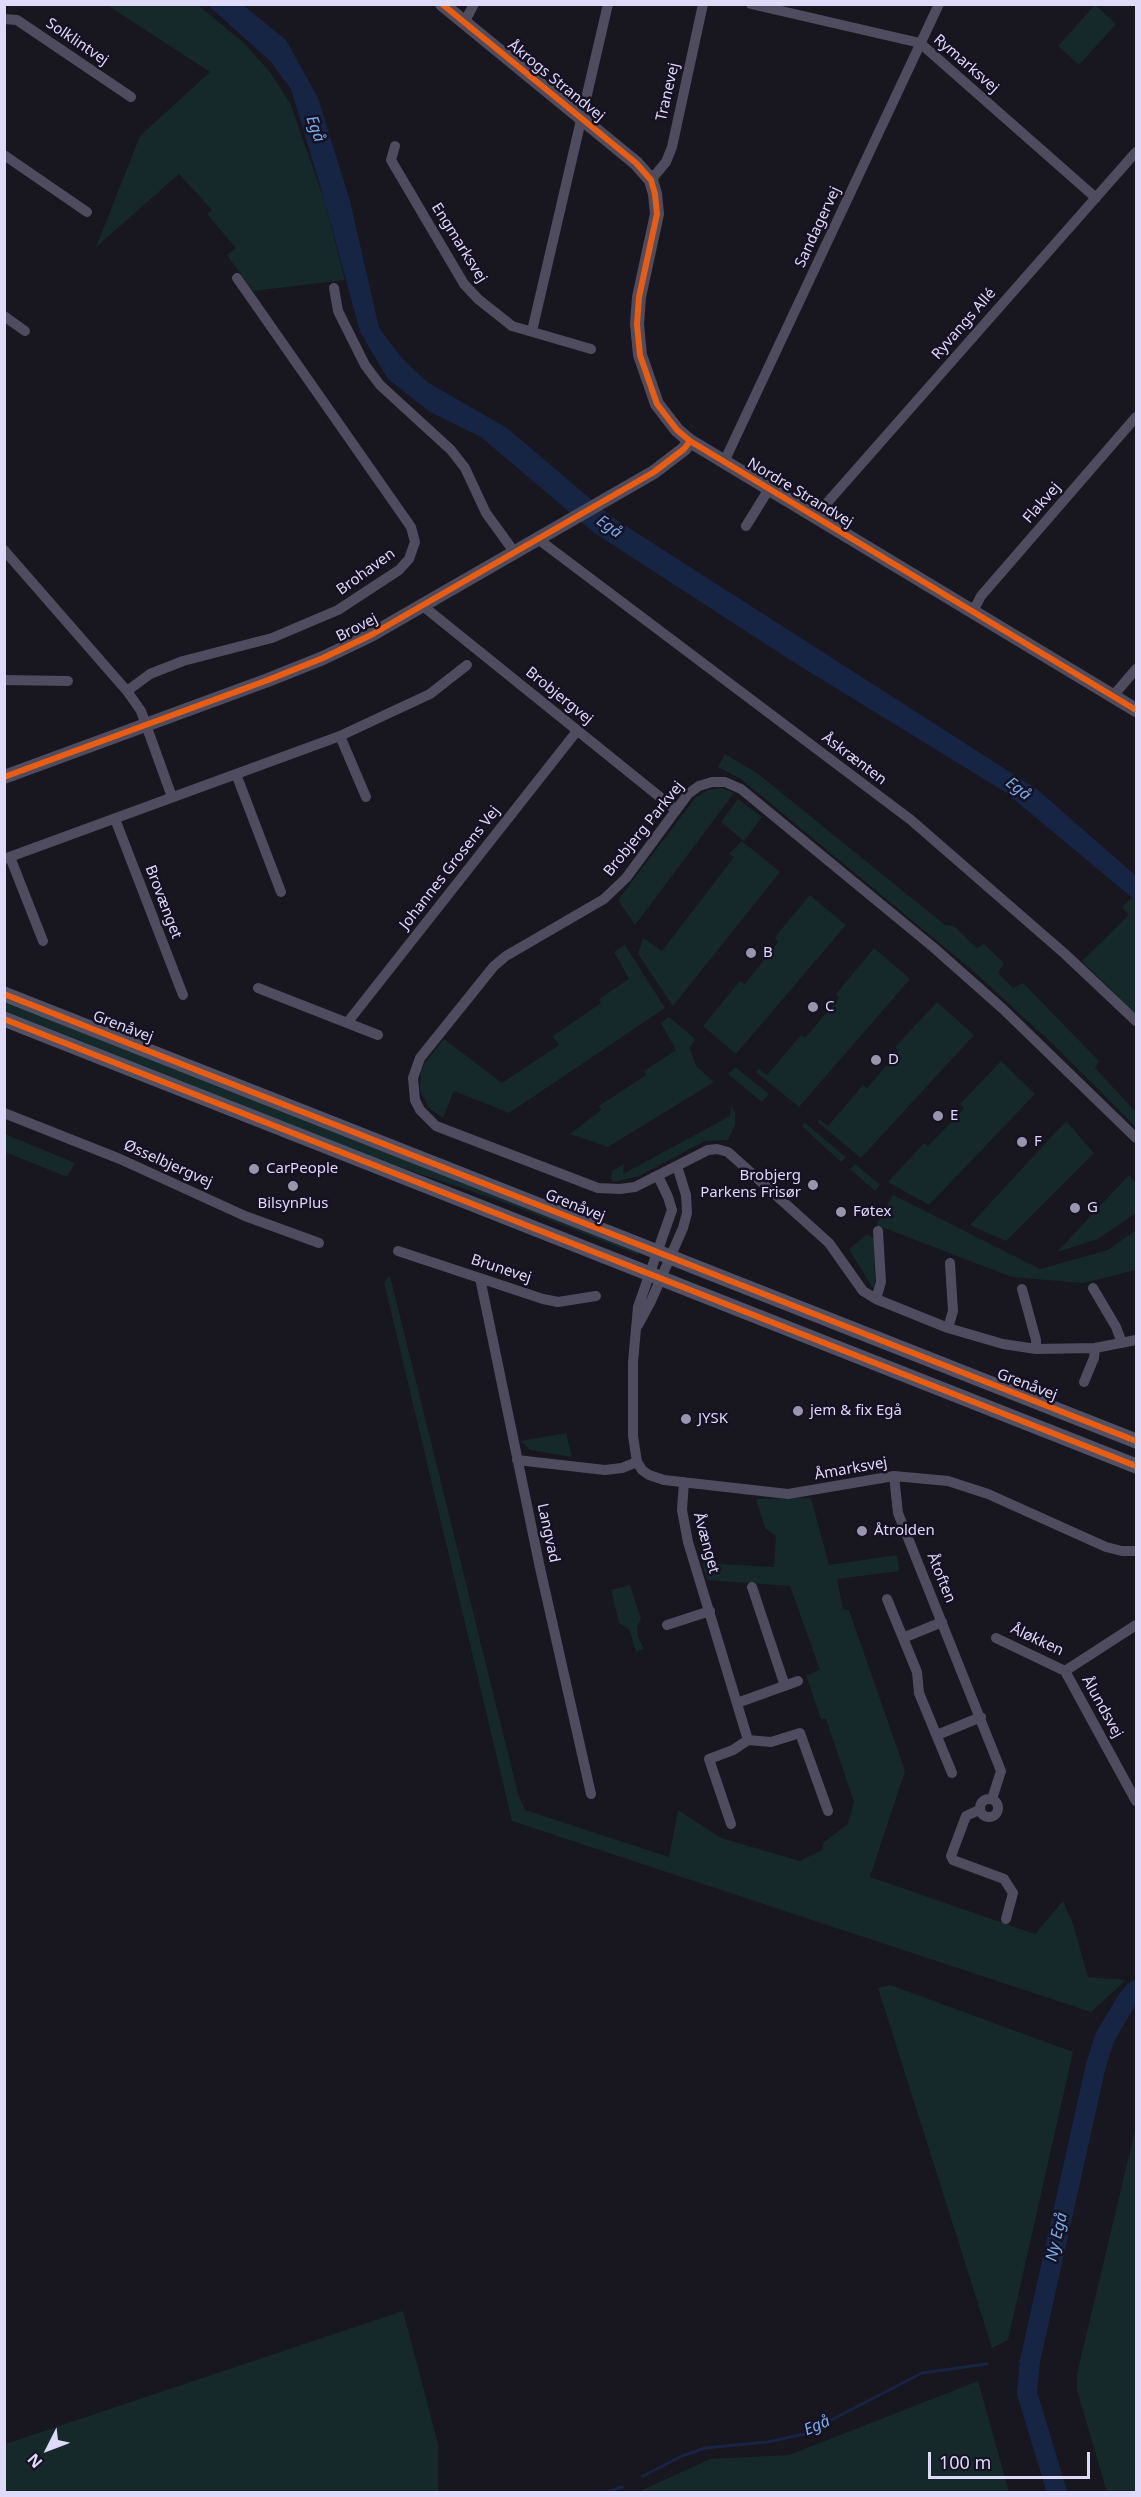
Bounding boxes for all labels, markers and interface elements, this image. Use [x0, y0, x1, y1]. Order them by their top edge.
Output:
street label: Solklintvej [42, 15, 112, 69]
street label: Rymarksvej [930, 31, 1002, 97]
street label: Åkrogs Strandvej [504, 36, 608, 126]
street label: Tranevej [653, 61, 683, 123]
water label: Egå [301, 113, 329, 145]
street label: Sandagervej [791, 184, 845, 270]
street label: Engmarksvej [427, 200, 491, 286]
street label: Ryvangs Allé [928, 285, 1000, 363]
street label: Nordre Strandvej [744, 454, 856, 532]
street label: Flakvej [1019, 479, 1065, 527]
water label: Egå [593, 512, 625, 542]
street label: Brohaven [333, 545, 399, 599]
street label: Brovej [333, 610, 381, 646]
street label: Brobjergvej [522, 663, 596, 729]
street label: Åskrænten [818, 729, 890, 789]
water label: Egå [1002, 773, 1034, 805]
street label: Brobjerg Parkvej [600, 778, 688, 880]
street label: Johannes Grosens Vej [396, 803, 504, 933]
street label: Brovænget [141, 863, 185, 941]
place label: B [763, 944, 773, 962]
marker: B [744, 946, 758, 960]
place label: C [825, 998, 834, 1016]
marker: C [806, 1000, 820, 1014]
street label: Grenåvej [90, 1007, 156, 1047]
place label: D [888, 1051, 899, 1069]
marker: D [869, 1053, 883, 1067]
place label: E [950, 1107, 958, 1125]
marker: E [931, 1109, 945, 1123]
place label: F [1034, 1133, 1042, 1151]
marker: F [1015, 1135, 1029, 1149]
street label: Øsselbjergvej [121, 1136, 215, 1192]
place label: CarPeople [266, 1160, 338, 1178]
marker: CarPeople [247, 1162, 261, 1176]
place label: Brobjerg Parkens Frisør [700, 1167, 801, 1202]
marker: Brobjerg Parkens Frisør [806, 1178, 820, 1192]
marker: BilsynPlus [286, 1179, 300, 1193]
street label: Grenåvej [542, 1186, 608, 1226]
place label: BilsynPlus [258, 1195, 328, 1213]
place label: G [1087, 1199, 1098, 1217]
marker: G [1068, 1201, 1082, 1215]
place label: Føtex [853, 1203, 891, 1221]
marker: Føtex [834, 1205, 848, 1219]
street label: Brunevej [468, 1251, 534, 1287]
street label: Grenåvej [994, 1365, 1060, 1405]
place label: jem & fix Egå [810, 1402, 902, 1420]
marker: jem & fix Egå [791, 1404, 805, 1418]
place label: JYSK [698, 1410, 728, 1428]
marker: JYSK [679, 1412, 693, 1426]
street label: Åmarksvej [813, 1454, 889, 1484]
street label: Langvad [533, 1502, 563, 1564]
street label: Åvænget [689, 1510, 723, 1576]
place label: Åtrolden [874, 1522, 935, 1540]
marker: Åtrolden [855, 1524, 869, 1538]
street label: Åtoften [923, 1550, 959, 1606]
street label: Åløkken [1008, 1620, 1066, 1660]
street label: Ålundsvej [1078, 1673, 1126, 1741]
water label: Ny Egå [1042, 2211, 1072, 2263]
water label: Egå [801, 2412, 833, 2440]
north arrow [18, 2419, 78, 2479]
scale bar [931, 2440, 1093, 2478]
text: N [22, 2449, 47, 2473]
text: 100 m [939, 2450, 991, 2474]

